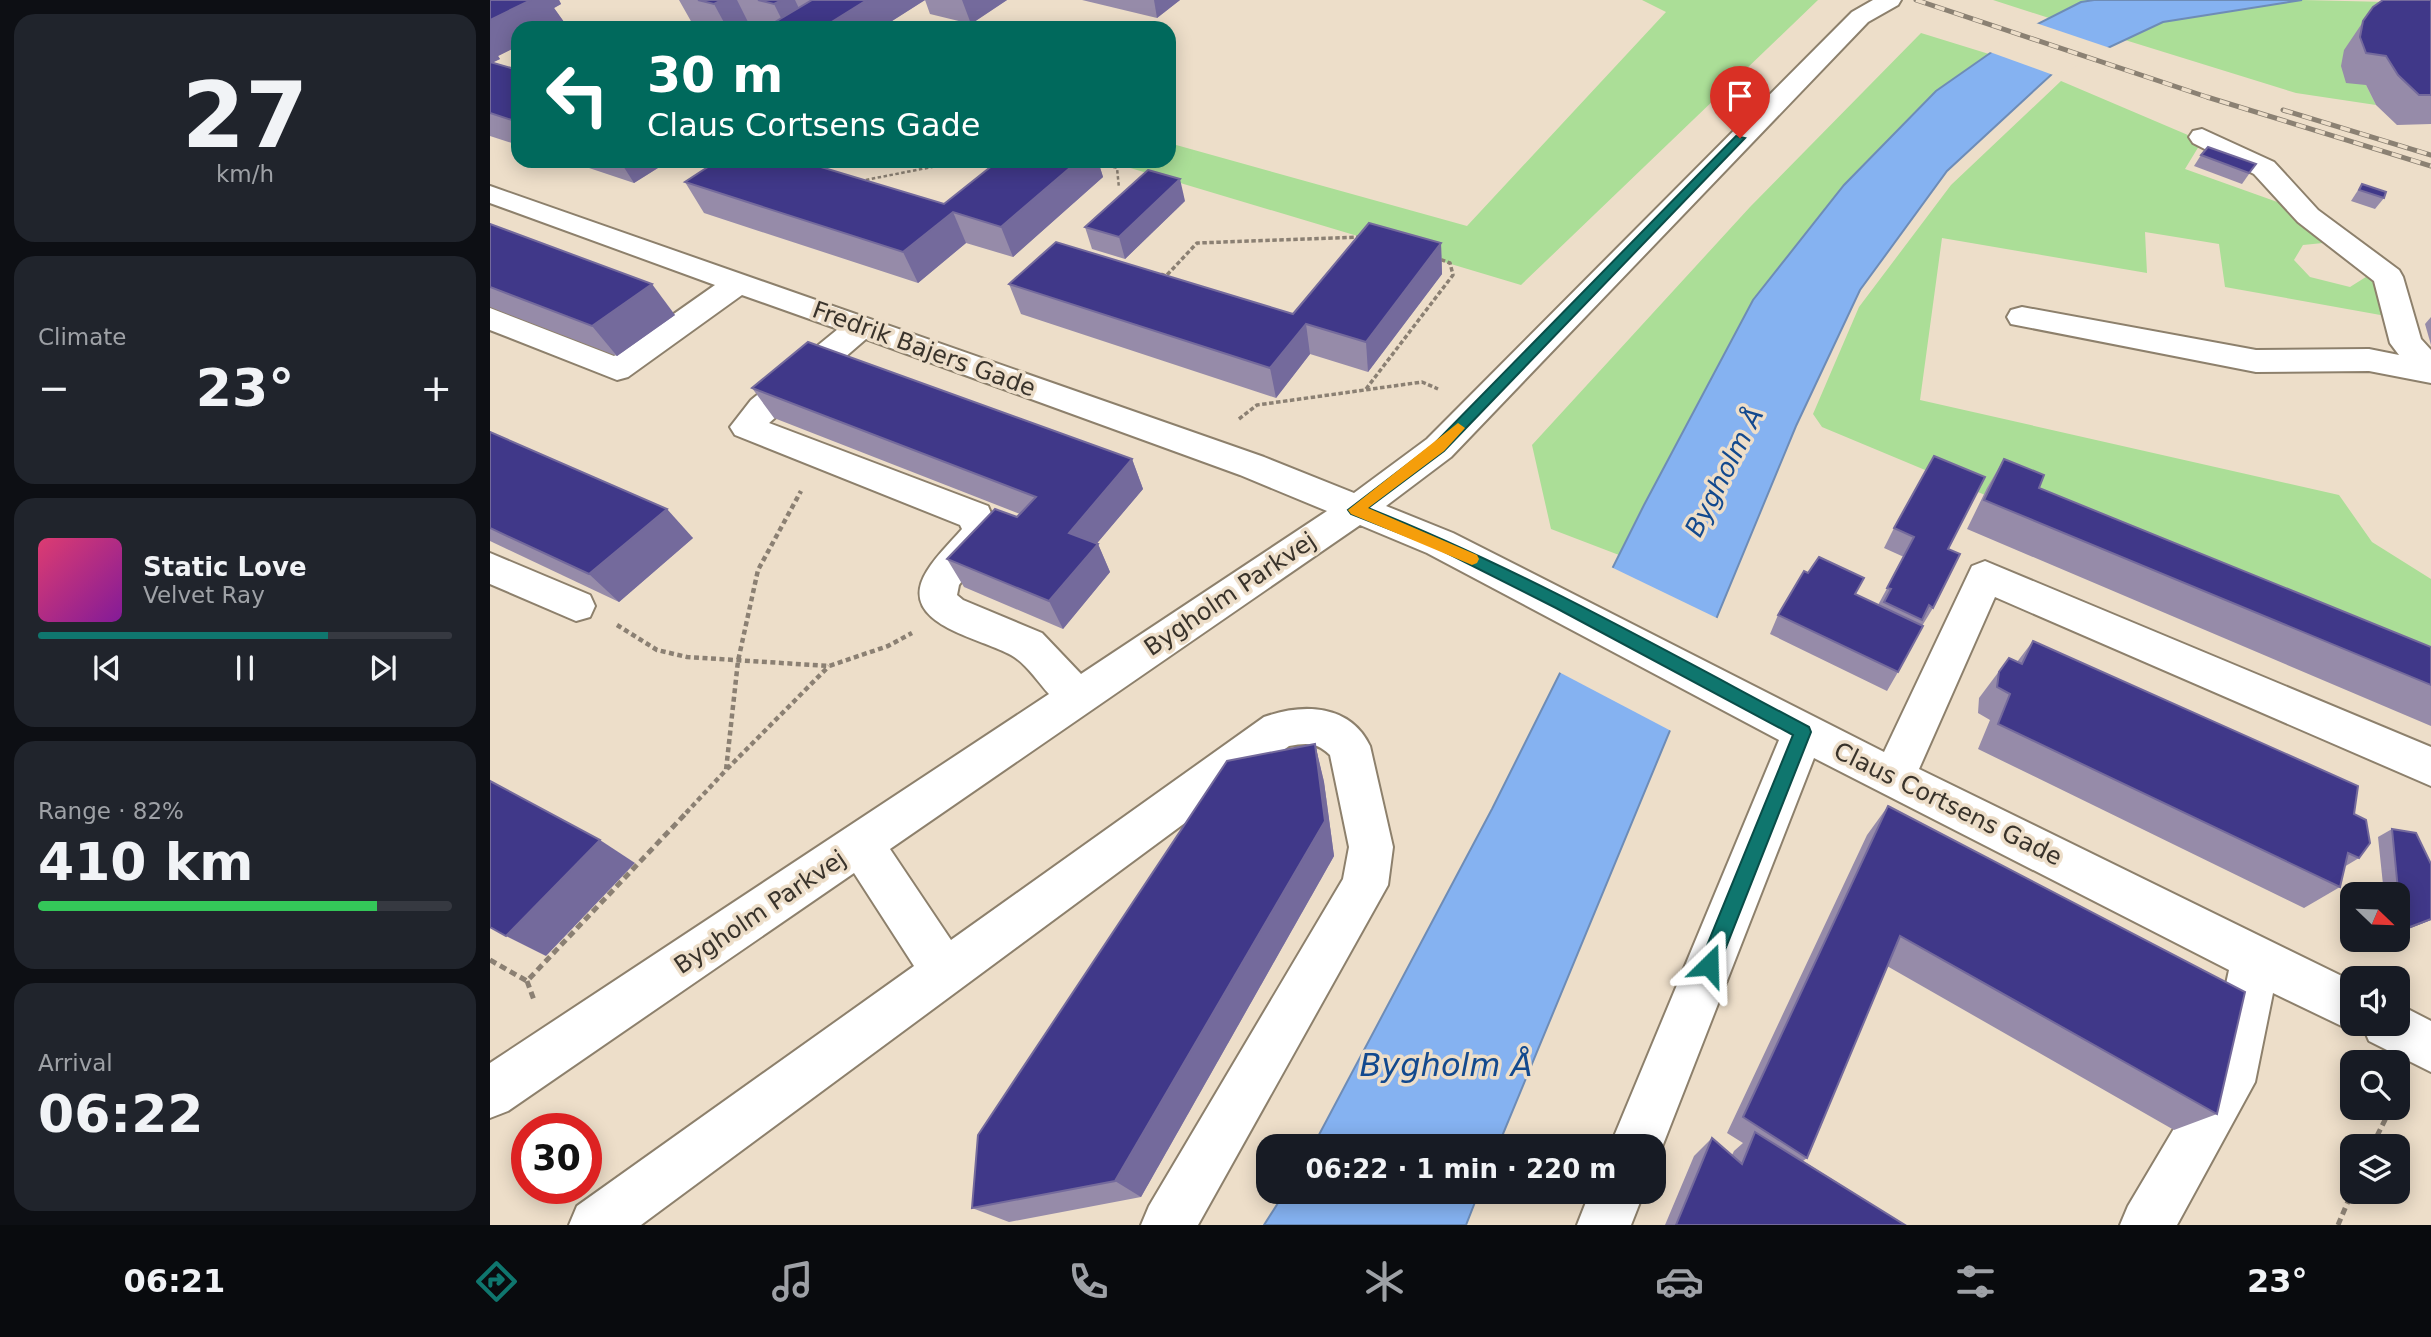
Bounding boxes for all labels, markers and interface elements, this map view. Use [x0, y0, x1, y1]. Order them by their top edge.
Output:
text: 30 m [647, 47, 783, 104]
icon: left [532, 49, 623, 140]
text: 27 [182, 63, 308, 168]
pin [1710, 66, 1770, 138]
icon: arrive [1721, 77, 1759, 115]
text: Claus Cortsens Gade [647, 106, 980, 144]
text: km/h [216, 161, 274, 187]
street label: Fredrik Bajers Gade [809, 296, 1039, 402]
text: Climate [38, 324, 127, 350]
text: 23° [196, 358, 294, 418]
text: − [38, 366, 70, 410]
text: + [420, 366, 452, 410]
water label: Bygholm Å [1678, 402, 1769, 542]
street label: Bygholm Parkvej [1139, 526, 1321, 662]
text: Static Love [143, 552, 307, 582]
text: Velvet Ray [143, 582, 265, 608]
icon: previous [88, 649, 126, 687]
icon: pause [226, 649, 264, 687]
icon: next [364, 649, 402, 687]
street label: Claus Cortsens Gade [1829, 737, 2067, 871]
text: Range · 82% [38, 798, 184, 824]
text: 410 km [38, 832, 253, 892]
street label: Bygholm Parkvej [669, 844, 851, 980]
north arrow [2340, 882, 2410, 952]
map controls [2340, 882, 2410, 1204]
position arrow [1672, 928, 1746, 1002]
button: sound [2340, 966, 2410, 1036]
water label: Bygholm Å [1359, 1046, 1533, 1084]
text: Arrival [38, 1050, 113, 1076]
button: search [2340, 1050, 2410, 1120]
text: 06:22 [38, 1084, 204, 1144]
speed limit sign: 30 [511, 1113, 602, 1204]
button: layers [2340, 1134, 2410, 1204]
text: 06:22 · 1 min · 220 m [1306, 1154, 1616, 1184]
icon: directions [472, 1257, 521, 1306]
icon: music [768, 1257, 817, 1306]
icon: phone [1064, 1257, 1113, 1306]
icon: climate [1360, 1257, 1409, 1306]
icon: car [1655, 1257, 1704, 1306]
icon: filters [1951, 1257, 2000, 1306]
text: 06:21 [123, 1262, 225, 1300]
text: 23° [2247, 1262, 2307, 1300]

